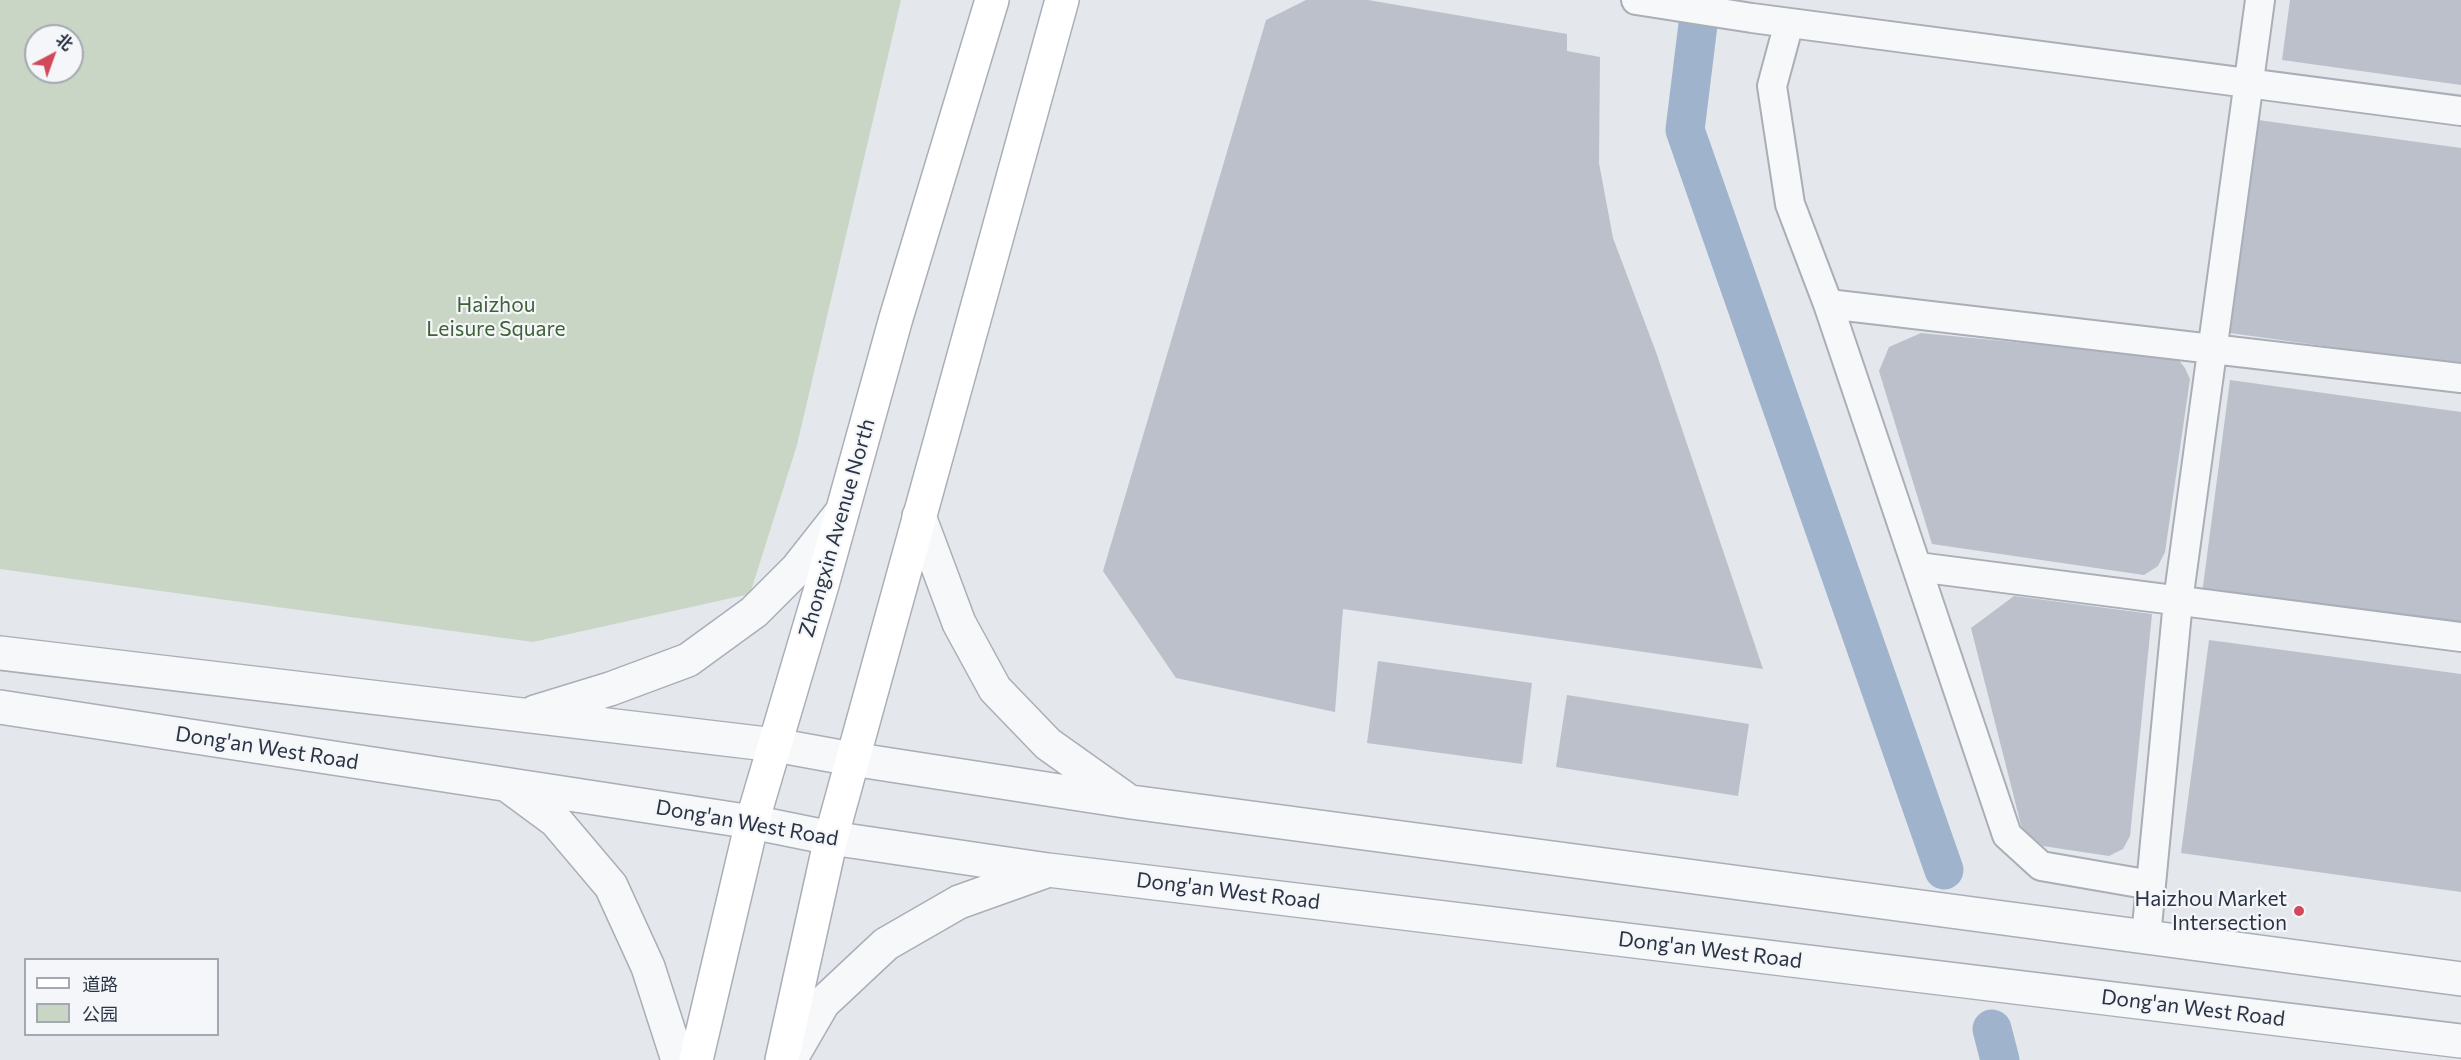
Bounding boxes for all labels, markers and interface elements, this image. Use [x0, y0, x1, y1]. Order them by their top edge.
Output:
north arrow [24, 24, 84, 84]
text: 北 [53, 29, 77, 54]
park label: Haizhou Leisure Square [426, 292, 566, 342]
street label: Zhongxin Avenue North [794, 416, 880, 640]
street label: Dong'an West Road [174, 721, 360, 775]
street label: Dong'an West Road [654, 795, 840, 851]
street label: Dong'an West Road [1135, 867, 1321, 915]
place label: Haizhou Market Intersection [2134, 886, 2287, 936]
marker: Haizhou Market Intersection [2292, 904, 2306, 918]
street label: Dong'an West Road [1617, 926, 1803, 974]
legend [24, 958, 219, 1036]
text: 道路 [82, 973, 118, 995]
street label: Dong'an West Road [2100, 984, 2286, 1032]
text: 公园 [82, 1003, 118, 1025]

